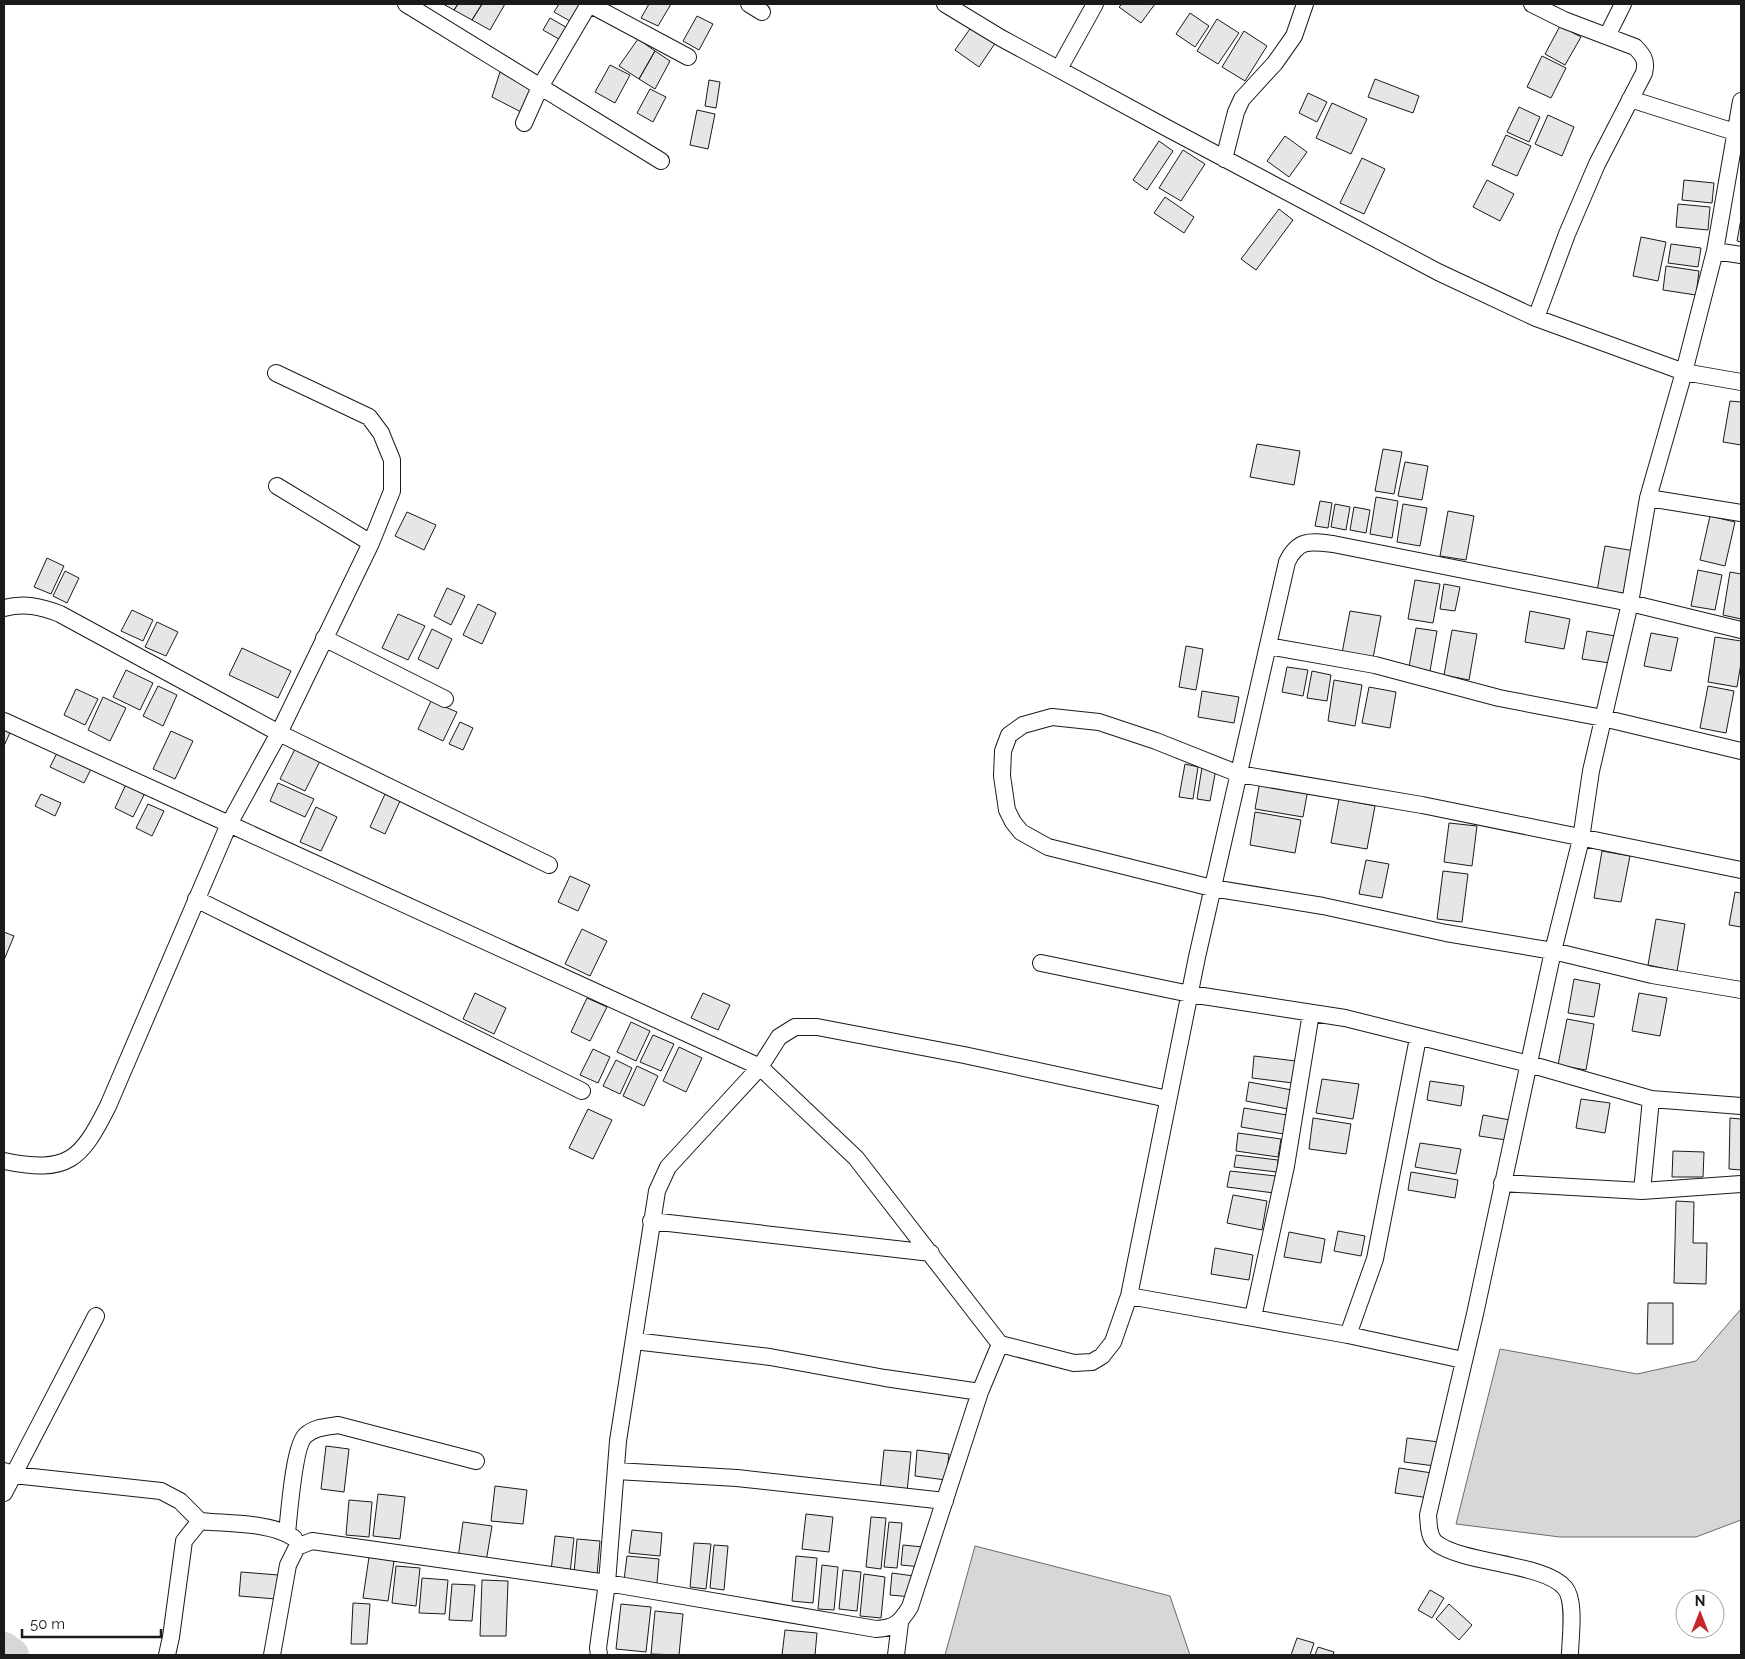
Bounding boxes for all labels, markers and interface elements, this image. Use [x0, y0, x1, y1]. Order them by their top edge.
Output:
north arrow [1675, 1589, 1725, 1639]
text: N [1695, 1593, 1705, 1609]
scale bar [22, 1606, 161, 1638]
text: 50 m [30, 1615, 65, 1633]

